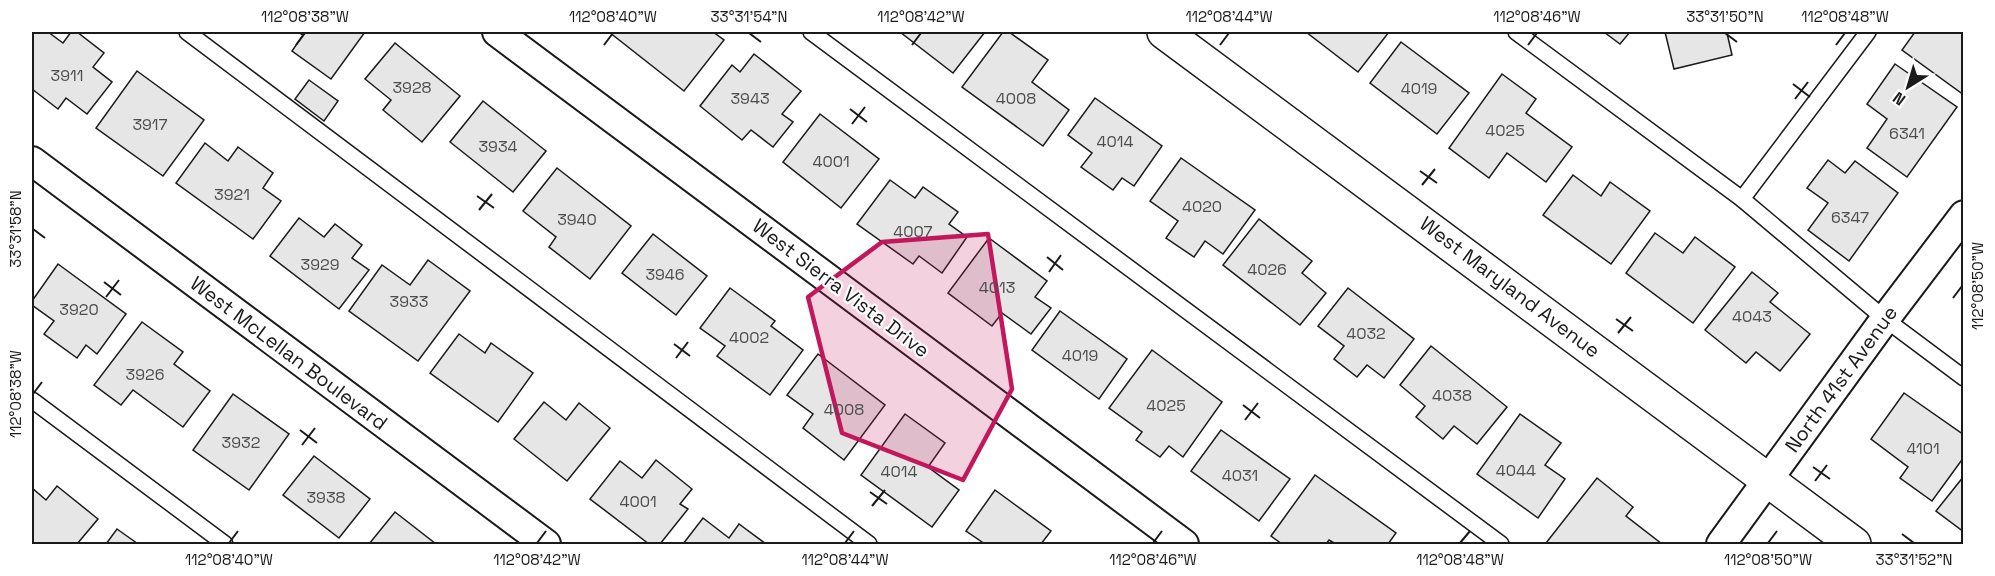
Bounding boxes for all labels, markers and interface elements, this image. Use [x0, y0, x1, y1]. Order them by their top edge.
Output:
text: 112°08'38"W [261, 7, 349, 26]
text: 112°08'40"W [569, 7, 657, 26]
text: 33°31'54"N [711, 7, 787, 26]
text: 112°08'42"W [877, 7, 965, 26]
text: 112°08'44"W [1185, 7, 1273, 26]
text: 112°08'46"W [1493, 7, 1581, 26]
text: 33°31'50"N [1686, 7, 1764, 26]
text: 112°08'48"W [1801, 7, 1889, 26]
north arrow [1878, 57, 1938, 117]
house number: 3911 [51, 65, 83, 86]
house number: 3928 [392, 77, 432, 98]
house number: 4019 [1401, 78, 1437, 99]
text: N [1889, 87, 1910, 110]
house number: 3943 [730, 88, 770, 109]
house number: 4008 [996, 88, 1036, 109]
house number: 3917 [132, 114, 168, 135]
house number: 4025 [1485, 120, 1525, 141]
house number: 6341 [1889, 123, 1925, 144]
house number: 4014 [1097, 131, 1133, 152]
house number: 3934 [478, 136, 518, 157]
house number: 4001 [812, 151, 850, 172]
house number: 3921 [214, 184, 250, 205]
text: 33°31'58"N [6, 190, 25, 268]
house number: 4020 [1182, 196, 1222, 217]
house number: 6347 [1831, 207, 1869, 228]
house number: 3940 [557, 209, 597, 230]
street label: West Maryland Avenue [1415, 211, 1605, 363]
street label: West Sierra Vista Drive [747, 213, 935, 363]
house number: 4007 [893, 221, 933, 242]
text: 112°08'50"W [1968, 242, 1987, 330]
house number: 3929 [301, 254, 339, 275]
house number: 4026 [1247, 259, 1287, 280]
house number: 3946 [645, 264, 685, 285]
street label: West McLellan Boulevard [185, 270, 393, 436]
house number: 4013 [979, 277, 1015, 298]
house number: 3933 [390, 291, 428, 312]
house number: 3920 [59, 299, 99, 320]
street label: North 41st Avenue [1779, 301, 1903, 457]
house number: 4043 [1732, 306, 1772, 327]
house number: 4032 [1346, 323, 1386, 344]
house number: 4002 [729, 327, 769, 348]
house number: 4019 [1062, 345, 1098, 366]
text: 112°08'38"W [6, 350, 25, 438]
house number: 3926 [126, 364, 164, 385]
house number: 4038 [1432, 385, 1472, 406]
house number: 4025 [1146, 395, 1186, 416]
house number: 4008 [824, 399, 864, 420]
house number: 3932 [222, 432, 260, 453]
house number: 4101 [1906, 438, 1940, 459]
house number: 4044 [1496, 460, 1536, 481]
house number: 4014 [881, 461, 917, 482]
house number: 4031 [1222, 465, 1258, 486]
house number: 3938 [306, 487, 346, 508]
house number: 4001 [619, 491, 657, 512]
text: 112°08'40"W [185, 550, 273, 569]
text: 112°08'42"W [493, 550, 581, 569]
text: 112°08'44"W [801, 550, 889, 569]
text: 112°08'46"W [1109, 550, 1197, 569]
text: 112°08'48"W [1416, 550, 1504, 569]
text: 112°08'50"W [1724, 550, 1812, 569]
text: 33°31'52"N [1876, 550, 1952, 569]

